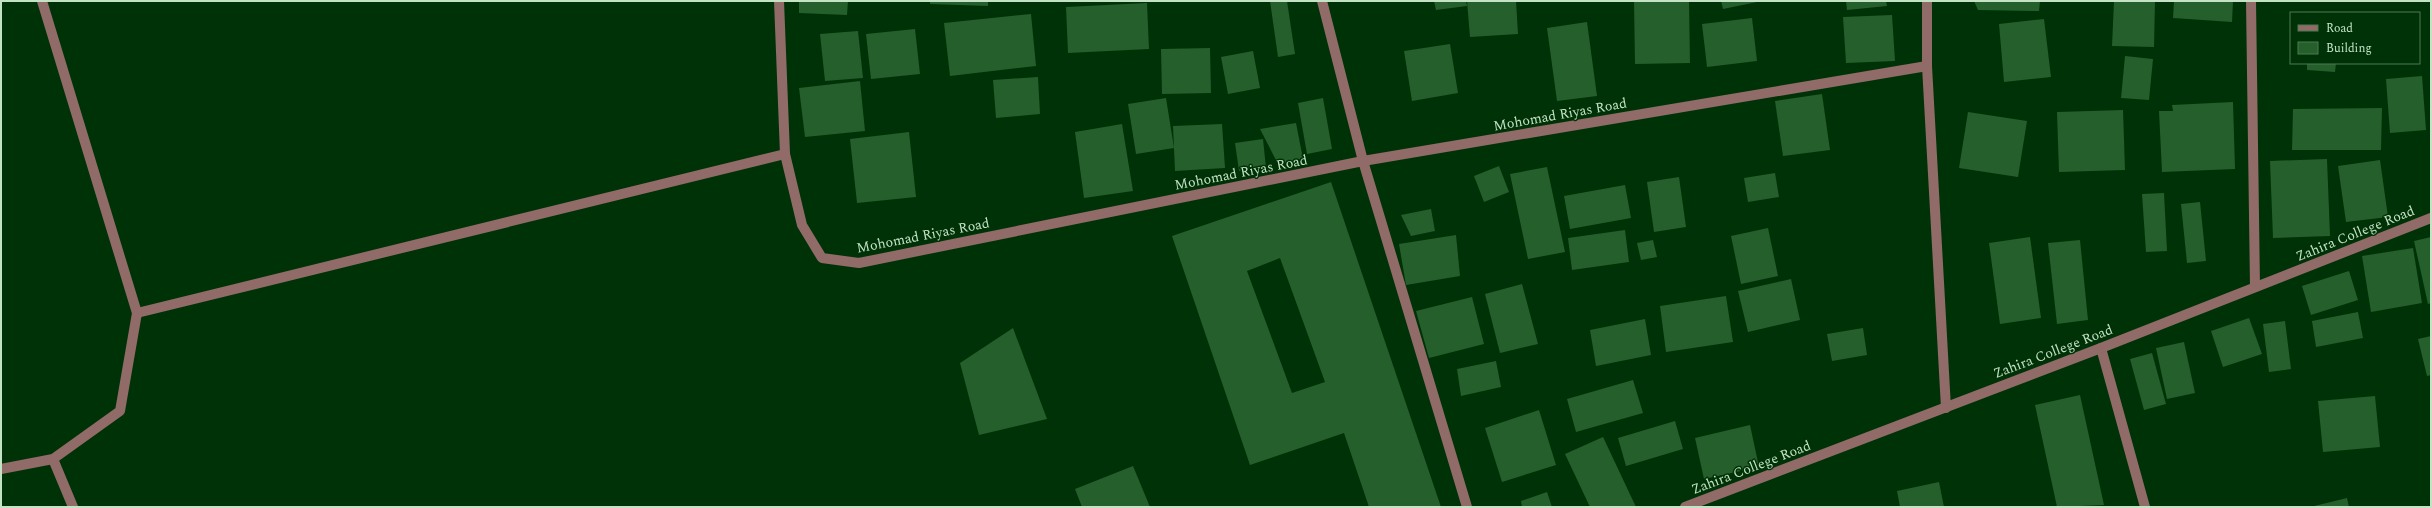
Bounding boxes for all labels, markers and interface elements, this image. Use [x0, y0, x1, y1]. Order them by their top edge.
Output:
legend [2290, 12, 2420, 64]
text: Road [2326, 19, 2353, 38]
text: Building [2326, 39, 2372, 58]
street label: Mohomad Riyas Road [1492, 92, 1629, 137]
street label: Mohomad Riyas Road [1173, 149, 1310, 196]
street label: Zahira College Road [2293, 200, 2418, 267]
street label: Mohomad Riyas Road [855, 212, 992, 259]
street label: Zahira College Road [1990, 319, 2116, 384]
street label: Zahira College Road [1688, 435, 1814, 500]

